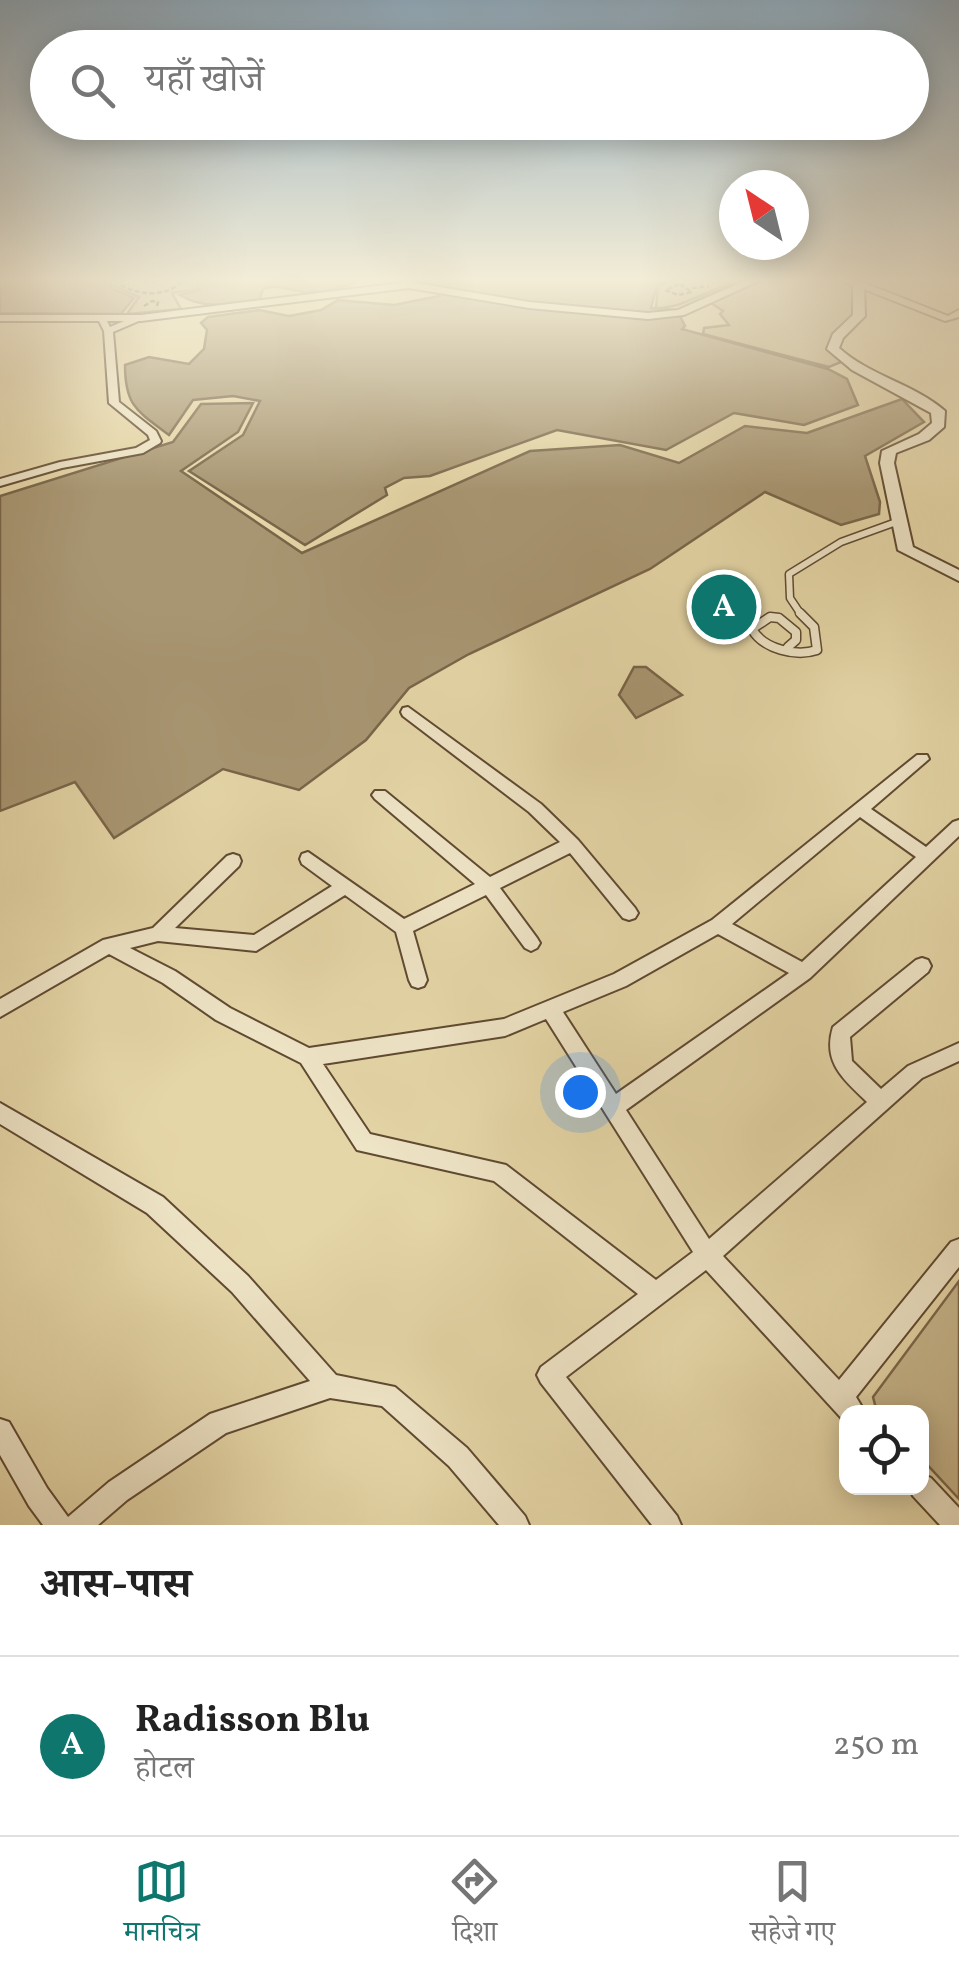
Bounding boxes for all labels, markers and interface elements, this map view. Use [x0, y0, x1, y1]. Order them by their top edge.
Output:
search box [30, 30, 929, 140]
text: यहाँ खोजें [145, 55, 264, 108]
icon: search [65, 58, 120, 113]
north arrow [719, 170, 809, 260]
pin: A [692, 570, 756, 644]
your location [555, 1067, 606, 1118]
map controls [839, 1405, 929, 1495]
button: locate [839, 1405, 929, 1495]
text: आस-पास [40, 1557, 191, 1616]
text: Radisson Blu [135, 1695, 370, 1748]
text: A [61, 1724, 84, 1768]
text: 250 m [833, 1724, 919, 1768]
text: होटल [135, 1748, 194, 1792]
tab: मानचित्र [124, 1854, 200, 1959]
tab: दिशा [447, 1854, 502, 1959]
tab: सहेजे गए [750, 1854, 835, 1959]

